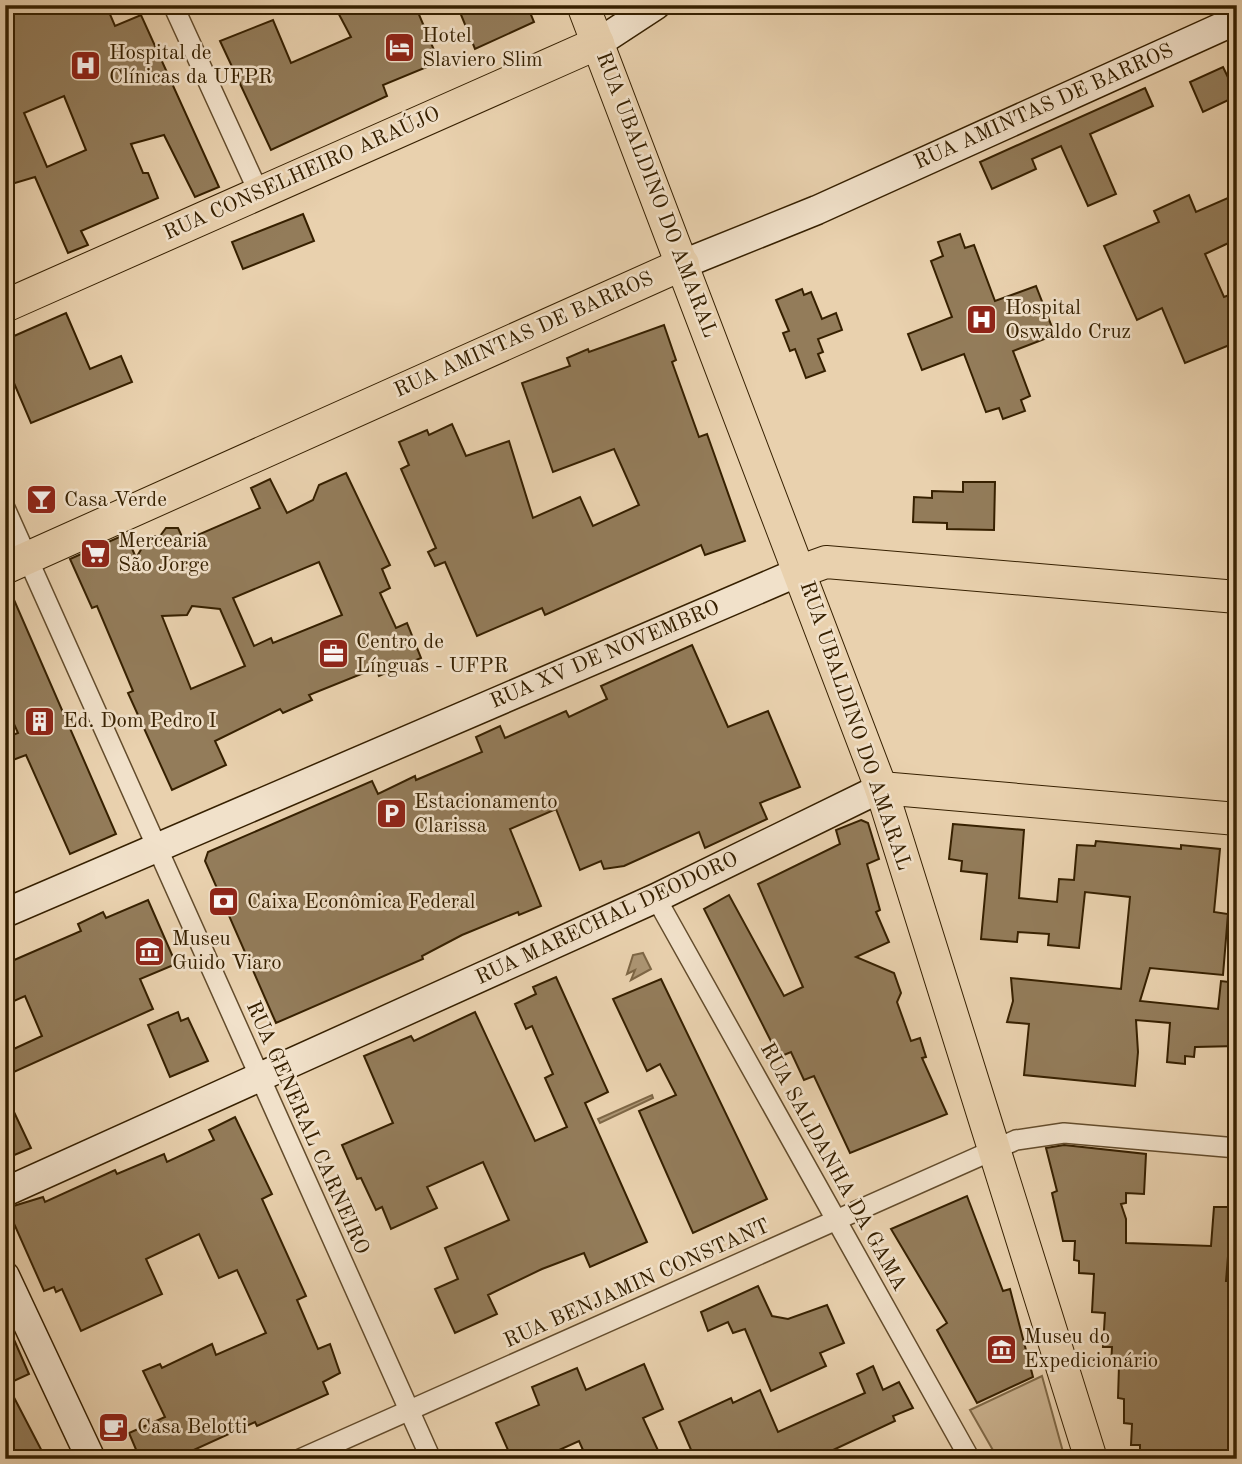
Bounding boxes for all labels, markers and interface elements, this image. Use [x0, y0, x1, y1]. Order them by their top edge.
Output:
place label: Hotel Slaviero Slim [422, 26, 543, 71]
hotel icon: Hotel Slaviero Slim [382, 31, 416, 65]
street label: RUA AMINTAS DE BARROS [911, 40, 1177, 174]
place label: Hospital de Clínicas da UFPR [109, 43, 273, 88]
hospital icon: Hospital de Clínicas da UFPR [69, 48, 103, 82]
street label: RUA UBALDINO DO AMARAL [592, 49, 720, 341]
street label: RUA CONSELHEIRO ARAÚJO [159, 99, 443, 245]
street label: RUA AMINTAS DE BARROS [391, 268, 657, 402]
place label: Hospital Oswaldo Cruz [1005, 298, 1131, 343]
hospital icon: Hospital Oswaldo Cruz [965, 303, 999, 337]
bar icon: Casa Verde [24, 483, 58, 517]
place label: Casa Verde [64, 490, 167, 511]
place label: Mercearia São Jorge [118, 531, 209, 576]
supermarket icon: Mercearia São Jorge [78, 536, 112, 570]
street label: RUA UBALDINO DO AMARAL [796, 579, 914, 873]
street label: RUA XV DE NOVEMBRO [487, 597, 723, 713]
place label: Centro de Línguas - UFPR [356, 632, 509, 677]
office icon: Centro de Línguas - UFPR [316, 637, 350, 671]
building icon: Ed. Dom Pedro I [23, 704, 57, 738]
place label: Ed. Dom Pedro I [63, 711, 217, 732]
place label: Estacionamento Clarissa [414, 792, 558, 837]
parking icon: Estacionamento Clarissa [374, 797, 408, 831]
street label: RUA MARECHAL DEODORO [473, 849, 741, 989]
bank icon: Caixa Econômica Federal [207, 885, 241, 919]
place label: Caixa Econômica Federal [247, 892, 476, 913]
place label: Museu Guido Viaro [172, 929, 282, 974]
museum icon: Museu Guido Viaro [132, 934, 166, 968]
street label: RUA GENERAL CARNEIRO [242, 998, 372, 1258]
street label: RUA SALDANHA DA GAMA [756, 1039, 910, 1295]
street label: RUA BENJAMIN CONSTANT [501, 1216, 773, 1352]
place label: Museu do Expedicionário [1024, 1327, 1158, 1372]
museum icon: Museu do Expedicionário [984, 1332, 1018, 1366]
cafe icon: Casa Belotti [97, 1410, 131, 1444]
place label: Casa Belotti [137, 1417, 247, 1438]

